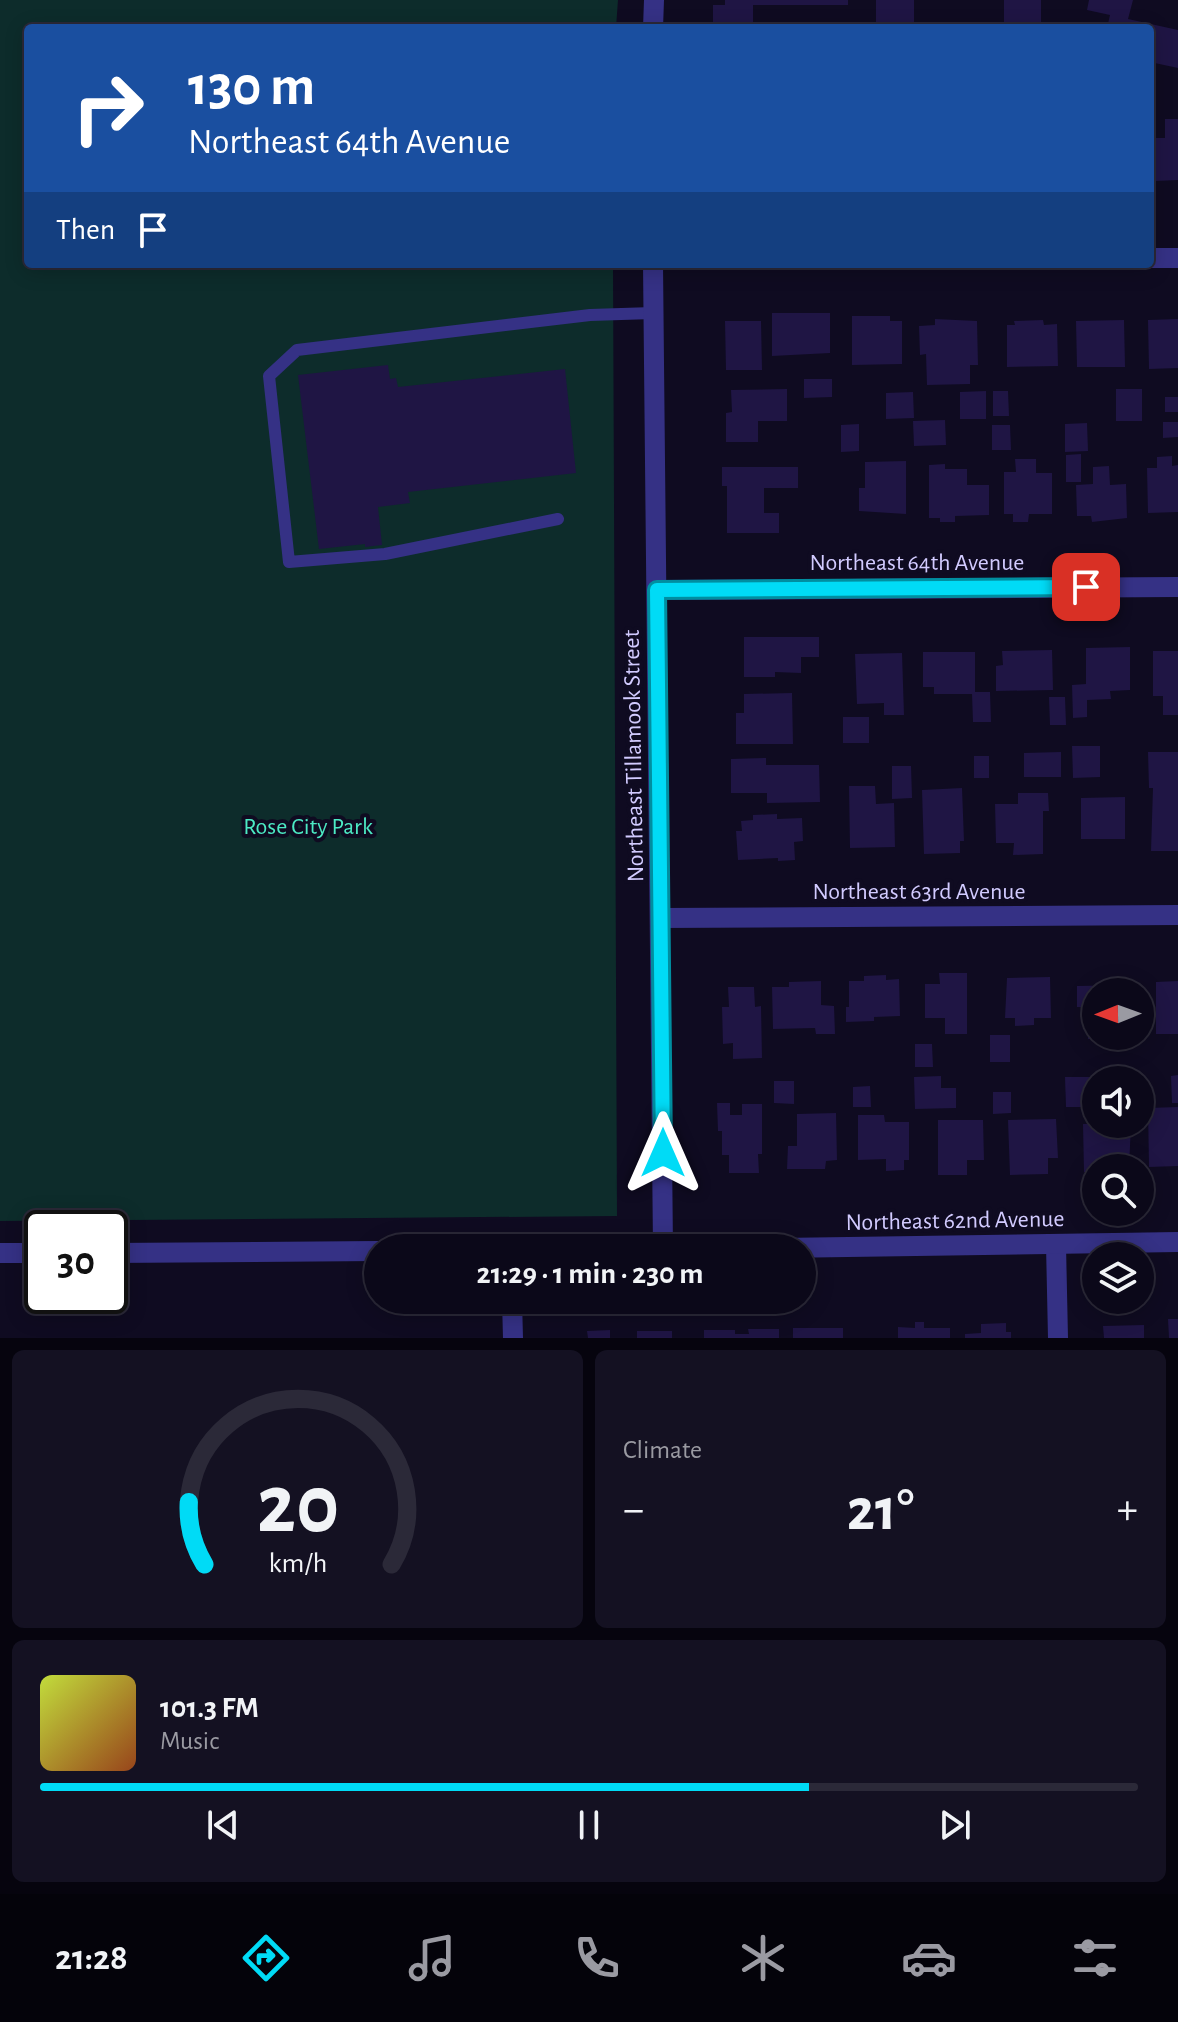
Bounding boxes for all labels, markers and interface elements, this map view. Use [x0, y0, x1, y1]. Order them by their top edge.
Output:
icon: right [56, 56, 160, 160]
text: 130 m [188, 59, 315, 115]
text: Northeast 64th Avenue [188, 124, 510, 160]
icon: arrive [131, 208, 175, 252]
text: Then [56, 215, 115, 245]
street label: Northeast 64th Avenue [810, 551, 1024, 575]
pin [1052, 553, 1120, 621]
icon: arrive [1064, 565, 1108, 609]
street label: Northeast Tillamook Street [620, 629, 648, 882]
park label: Rose City Park [243, 815, 373, 839]
street label: Northeast 63rd Avenue [812, 880, 1026, 904]
north arrow [1082, 978, 1154, 1050]
map controls [1082, 978, 1154, 1314]
button: sound [1082, 1066, 1154, 1138]
position arrow [621, 1111, 705, 1195]
button: search [1082, 1154, 1154, 1226]
street label: Northeast 62nd Avenue [845, 1207, 1065, 1235]
speed limit sign: 30 [24, 1210, 128, 1314]
button: layers [1082, 1242, 1154, 1314]
text: 21:29 · 1 min · 230 m [477, 1259, 703, 1289]
text: Climate [623, 1437, 702, 1463]
text: 20 [256, 1464, 339, 1548]
text: 21° [847, 1481, 914, 1541]
text: − [623, 1488, 644, 1532]
text: + [1117, 1488, 1138, 1532]
text: km/h [268, 1549, 327, 1578]
text: 101.3 FM [160, 1693, 259, 1723]
text: Music [160, 1728, 219, 1754]
icon: previous [201, 1803, 245, 1847]
icon: pause [567, 1803, 611, 1847]
icon: next [933, 1803, 977, 1847]
icon: directions [238, 1930, 294, 1986]
icon: music [404, 1930, 460, 1986]
icon: phone [569, 1930, 625, 1986]
icon: climate [735, 1930, 791, 1986]
icon: car [901, 1930, 957, 1986]
icon: filters [1067, 1930, 1123, 1986]
text: 21:28 [55, 1940, 128, 1976]

